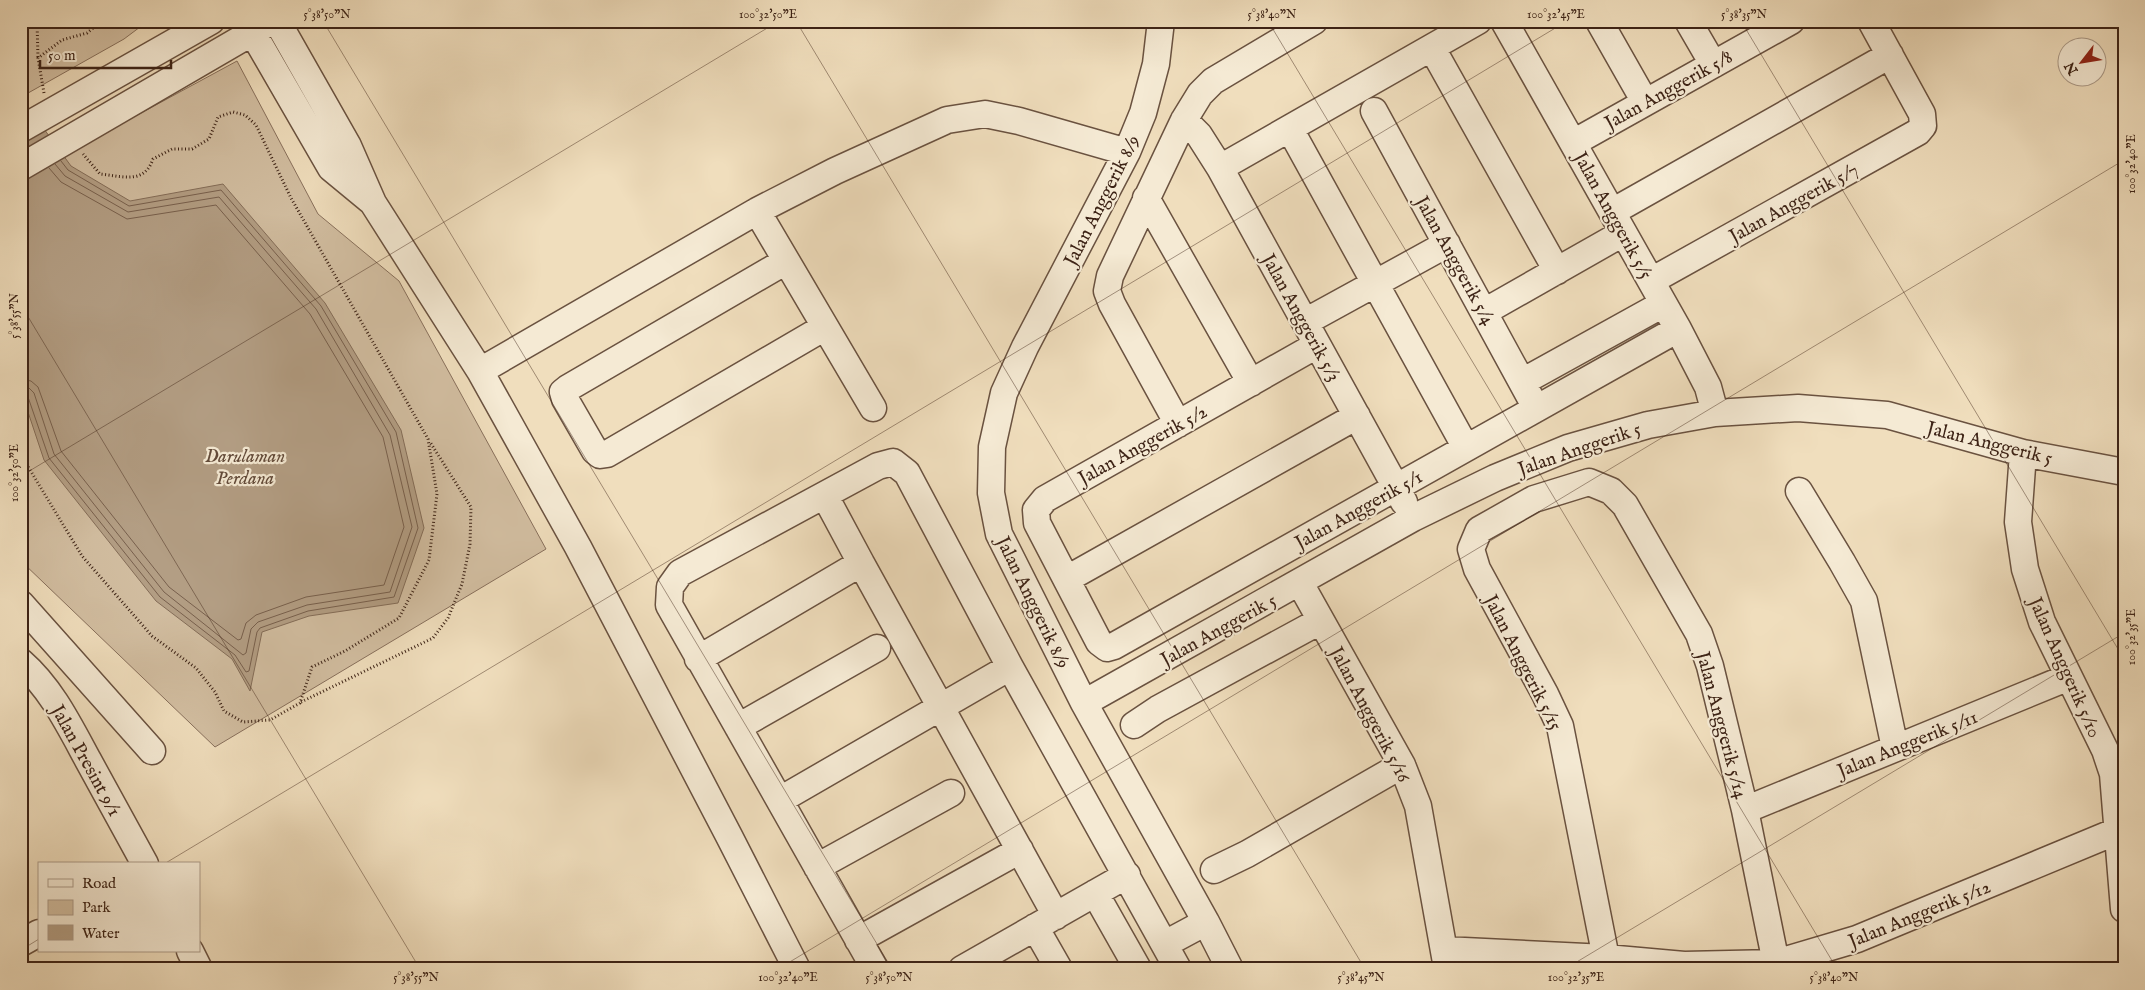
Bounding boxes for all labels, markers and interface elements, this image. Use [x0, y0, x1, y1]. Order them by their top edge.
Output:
text: 5°38'50"N [303, 7, 351, 22]
text: 100°32'50"E [739, 7, 797, 22]
text: 5°38'40"N [1248, 7, 1297, 22]
text: 100°32'45"E [1527, 7, 1585, 22]
text: 5°38'35"N [1721, 7, 1768, 22]
scale bar [40, 38, 171, 70]
north arrow [2058, 38, 2108, 88]
text: 50 m [48, 46, 76, 65]
street label: Jalan Anggerik 5/8 [1599, 46, 1737, 137]
text: N [2061, 58, 2083, 79]
street label: Jalan Anggerik 8/9 [1058, 131, 1146, 272]
text: 100°32'40"E [2124, 134, 2139, 194]
street label: Jalan Anggerik 5/5 [1566, 146, 1657, 284]
street label: Jalan Anggerik 5/7 [1723, 158, 1863, 250]
street label: Jalan Anggerik 5/4 [1408, 191, 1500, 330]
street label: Jalan Anggerik 5/3 [1254, 248, 1345, 386]
text: 5°38'55"N [7, 293, 22, 339]
street label: Jalan Anggerik 5/2 [1072, 400, 1212, 492]
street label: Jalan Anggerik 5 [1922, 416, 2055, 471]
street label: Jalan Anggerik 5 [1513, 418, 1645, 483]
text: 100°32'50"E [7, 444, 22, 502]
park label: Darulaman Perdana [205, 445, 285, 491]
street label: Jalan Anggerik 5/1 [1289, 466, 1427, 557]
street label: Jalan Anggerik 8/9 [989, 531, 1075, 673]
street label: Jalan Anggerik 5 [1155, 589, 1281, 673]
street label: Jalan Anggerik 5/15 [1477, 589, 1567, 735]
street label: Jalan Anggerik 5/10 [2022, 592, 2106, 742]
text: 100°32'35"E [2124, 609, 2139, 665]
street label: Jalan Anggerik 5/16 [1322, 641, 1416, 788]
street label: Jalan Anggerik 5/14 [1689, 647, 1752, 802]
street label: Jalan Presint 9/1 [44, 699, 126, 821]
street label: Jalan Anggerik 5/11 [1832, 706, 1981, 785]
legend [38, 862, 200, 952]
text: Road [82, 874, 117, 893]
street label: Jalan Anggerik 5/12 [1843, 875, 1994, 955]
text: Park [82, 898, 112, 917]
text: Water [82, 924, 120, 943]
text: 5°38'55"N [393, 970, 439, 985]
text: 100°32'40"E [758, 970, 818, 985]
text: 5°38'50"N [865, 970, 913, 985]
text: 5°38'45"N [1337, 970, 1385, 985]
text: 100°32'35"E [1548, 970, 1604, 985]
text: 5°38'40"N [1810, 970, 1859, 985]

